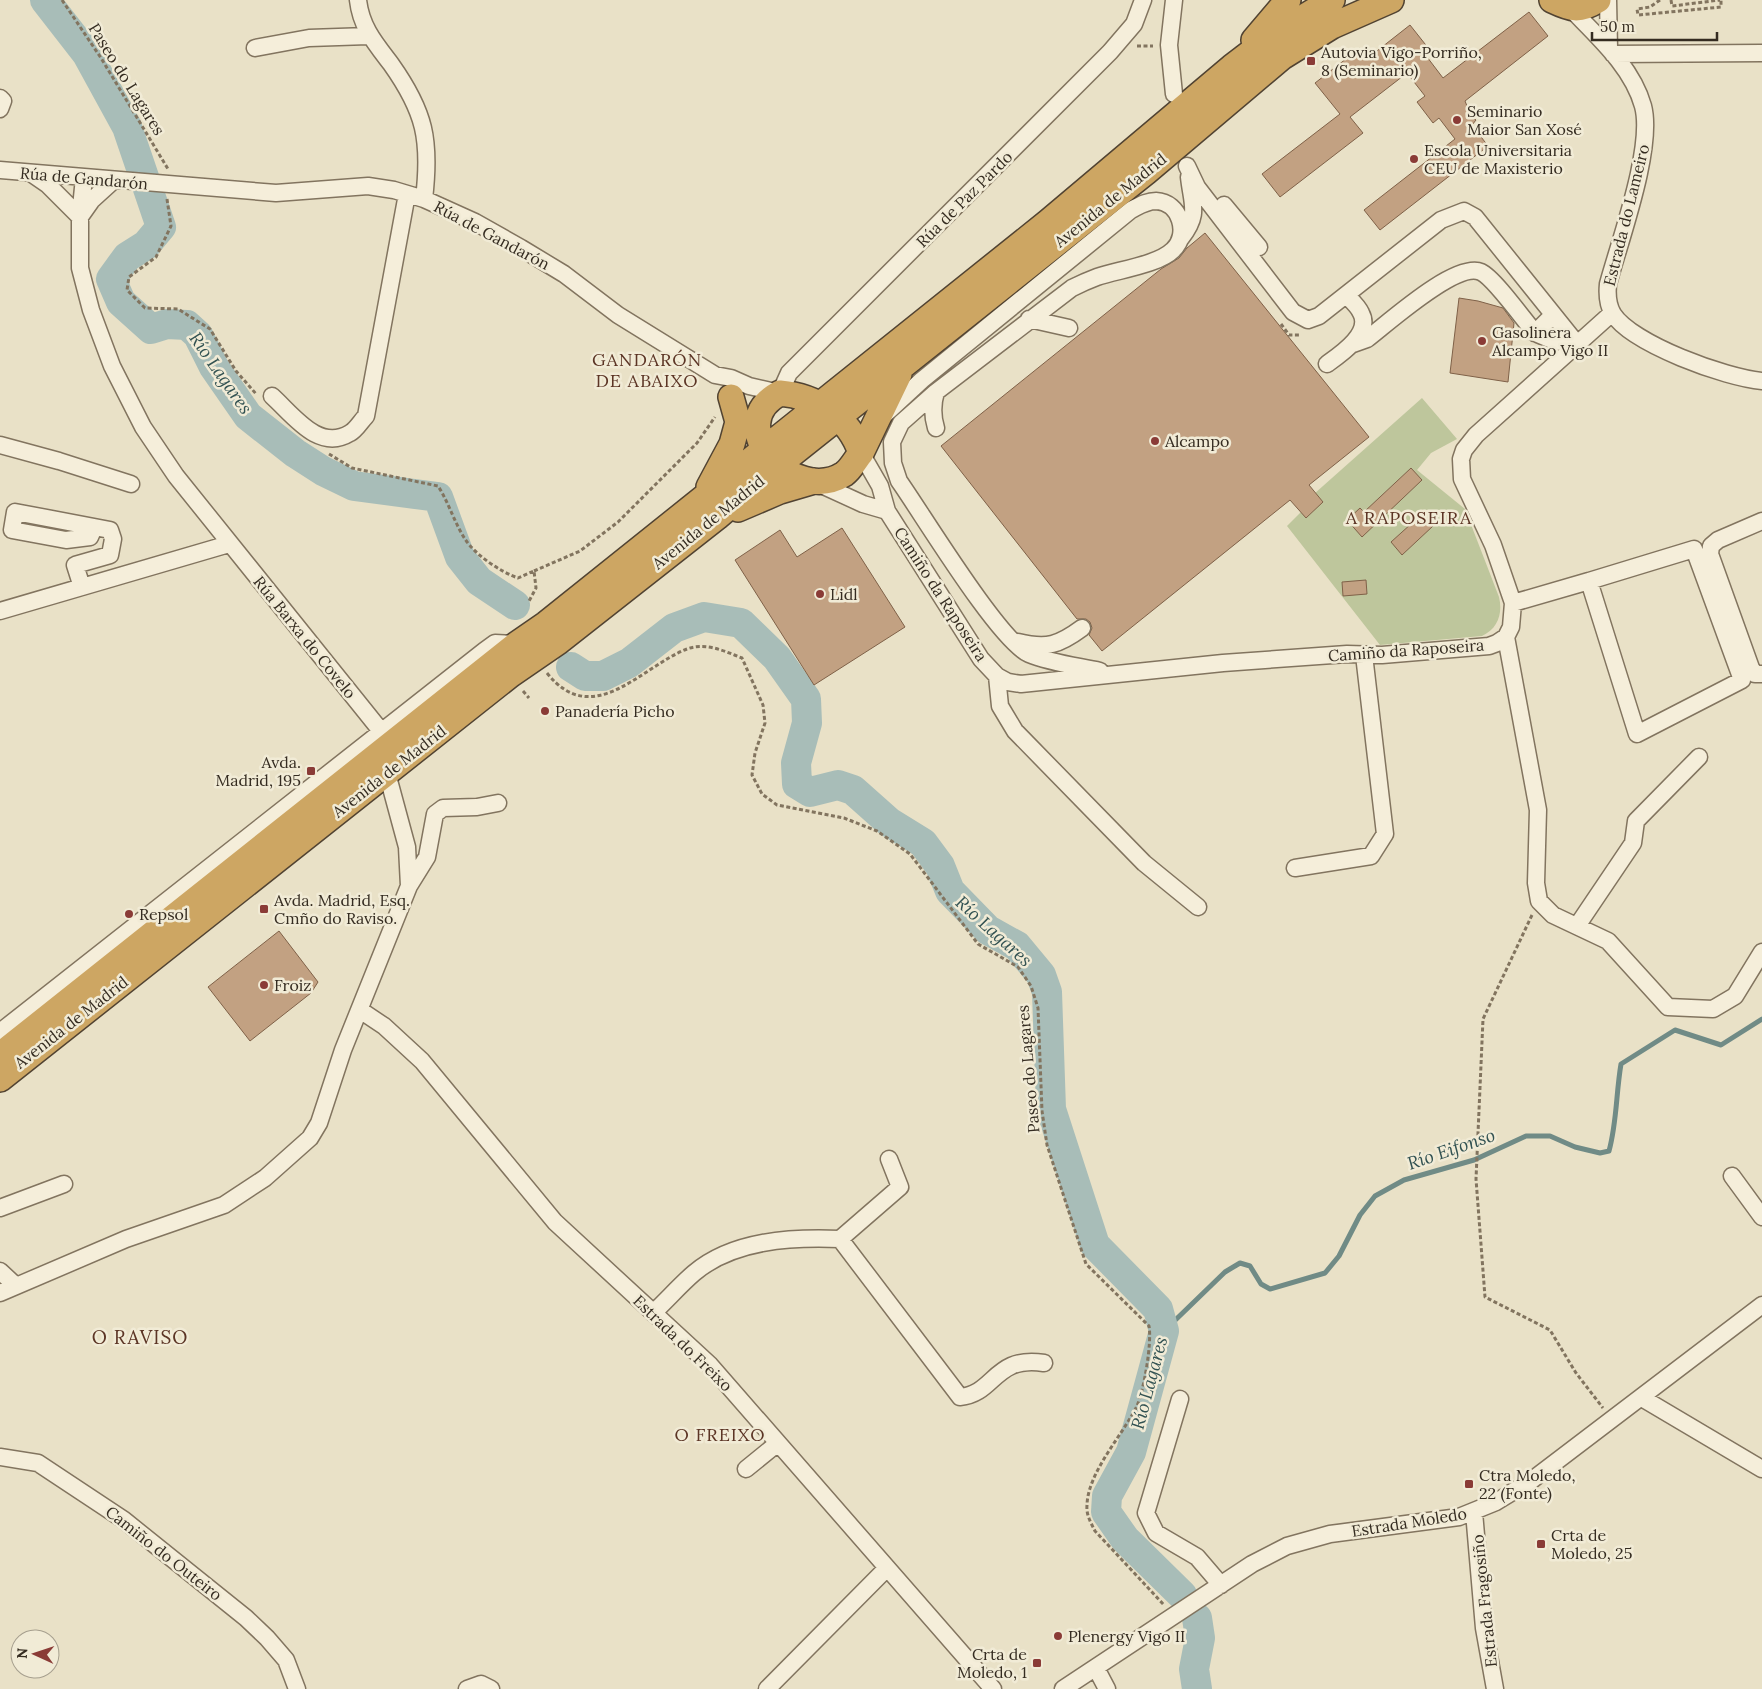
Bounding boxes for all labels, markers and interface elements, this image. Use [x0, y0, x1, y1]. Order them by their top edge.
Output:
scale bar [1592, 10, 1717, 42]
text: 50 m [1600, 17, 1635, 36]
street label: Paseo do Lagares [84, 19, 170, 139]
place label: Autovia Vigo-Porriño, 8 (Seminario) [1320, 42, 1482, 81]
marker: Autovia Vigo-Porriño, 8 (Seminario) [1305, 55, 1317, 67]
place label: Seminario Maior San Xosé [1467, 101, 1582, 139]
marker: Seminario Maior San Xosé [1451, 114, 1463, 126]
place label: Escola Universitaria CEU de Maxisterio [1424, 140, 1572, 178]
street label: Estrada do Lameiro [1599, 142, 1653, 288]
street label: Rúa de Paz Pardo [912, 147, 1016, 251]
street label: Avenida de Madrid [1049, 148, 1170, 252]
marker: Escola Universitaria CEU de Maxisterio [1408, 153, 1420, 165]
street label: Rúa de Gandarón [19, 162, 149, 194]
street label: Rúa de Gandarón [431, 196, 554, 274]
place label: Gasolinera Alcampo Vigo II [1491, 322, 1608, 360]
water label: Río Lagares [184, 328, 258, 418]
marker: Gasolinera Alcampo Vigo II [1476, 335, 1488, 347]
district label: GANDARÓN DE ABAIXO [592, 348, 702, 392]
place label: Alcampo [1164, 431, 1229, 451]
marker: Alcampo [1149, 435, 1161, 447]
street label: Avenida de Madrid [647, 470, 768, 574]
district label: A RAPOSEIRA [1345, 506, 1472, 529]
street label: Camiño da Raposeira [890, 523, 992, 665]
street label: Rúa Barxa do Covelo [249, 572, 361, 702]
place label: Lidl [830, 584, 858, 604]
marker: Lidl [814, 588, 826, 600]
street label: Camiño da Raposeira [1327, 635, 1485, 665]
place label: Panadería Picho [555, 701, 675, 721]
marker: Panadería Picho [539, 705, 551, 717]
street label: Avenida de Madrid [327, 720, 450, 822]
place label: Avda. Madrid, 195 [215, 752, 301, 790]
marker: Avda. Madrid, 195 [305, 765, 317, 777]
place label: Avda. Madrid, Esq. Cmño do Raviso. [273, 890, 410, 928]
water label: Río Lagares [951, 891, 1037, 971]
marker: Avda. Madrid, Esq. Cmño do Raviso. [258, 903, 270, 915]
place label: Repsol [139, 904, 188, 924]
marker: Repsol [123, 908, 135, 920]
street label: Avenida de Madrid [9, 971, 132, 1073]
place label: Froiz [274, 975, 311, 995]
marker: Froiz [258, 979, 270, 991]
street label: Paseo do Lagares [1012, 1004, 1044, 1134]
water label: Río Eifonso [1404, 1123, 1498, 1175]
street label: Estrada do Freixo [629, 1291, 737, 1395]
district label: O RAVISO [92, 1325, 188, 1349]
water label: Río Lagares [1126, 1334, 1172, 1432]
district label: O FREIXO [674, 1423, 766, 1446]
place label: Ctra Moledo, 22 (Fonte) [1479, 1465, 1576, 1504]
marker: Ctra Moledo, 22 (Fonte) [1463, 1478, 1475, 1490]
street label: Camiño do Outeiro [102, 1501, 226, 1605]
street label: Estrada Moledo [1350, 1503, 1468, 1541]
place label: Crta de Moledo, 25 [1551, 1525, 1632, 1563]
street label: Estrada Fragosiño [1467, 1534, 1501, 1668]
marker: Crta de Moledo, 25 [1535, 1538, 1547, 1550]
place label: Plenergy Vigo II [1068, 1626, 1185, 1646]
north arrow [10, 1629, 60, 1679]
marker: Plenergy Vigo II [1052, 1630, 1064, 1642]
place label: Crta de Moledo, 1 [957, 1644, 1027, 1682]
text: N [13, 1647, 31, 1659]
marker: Crta de Moledo, 1 [1031, 1657, 1043, 1669]

